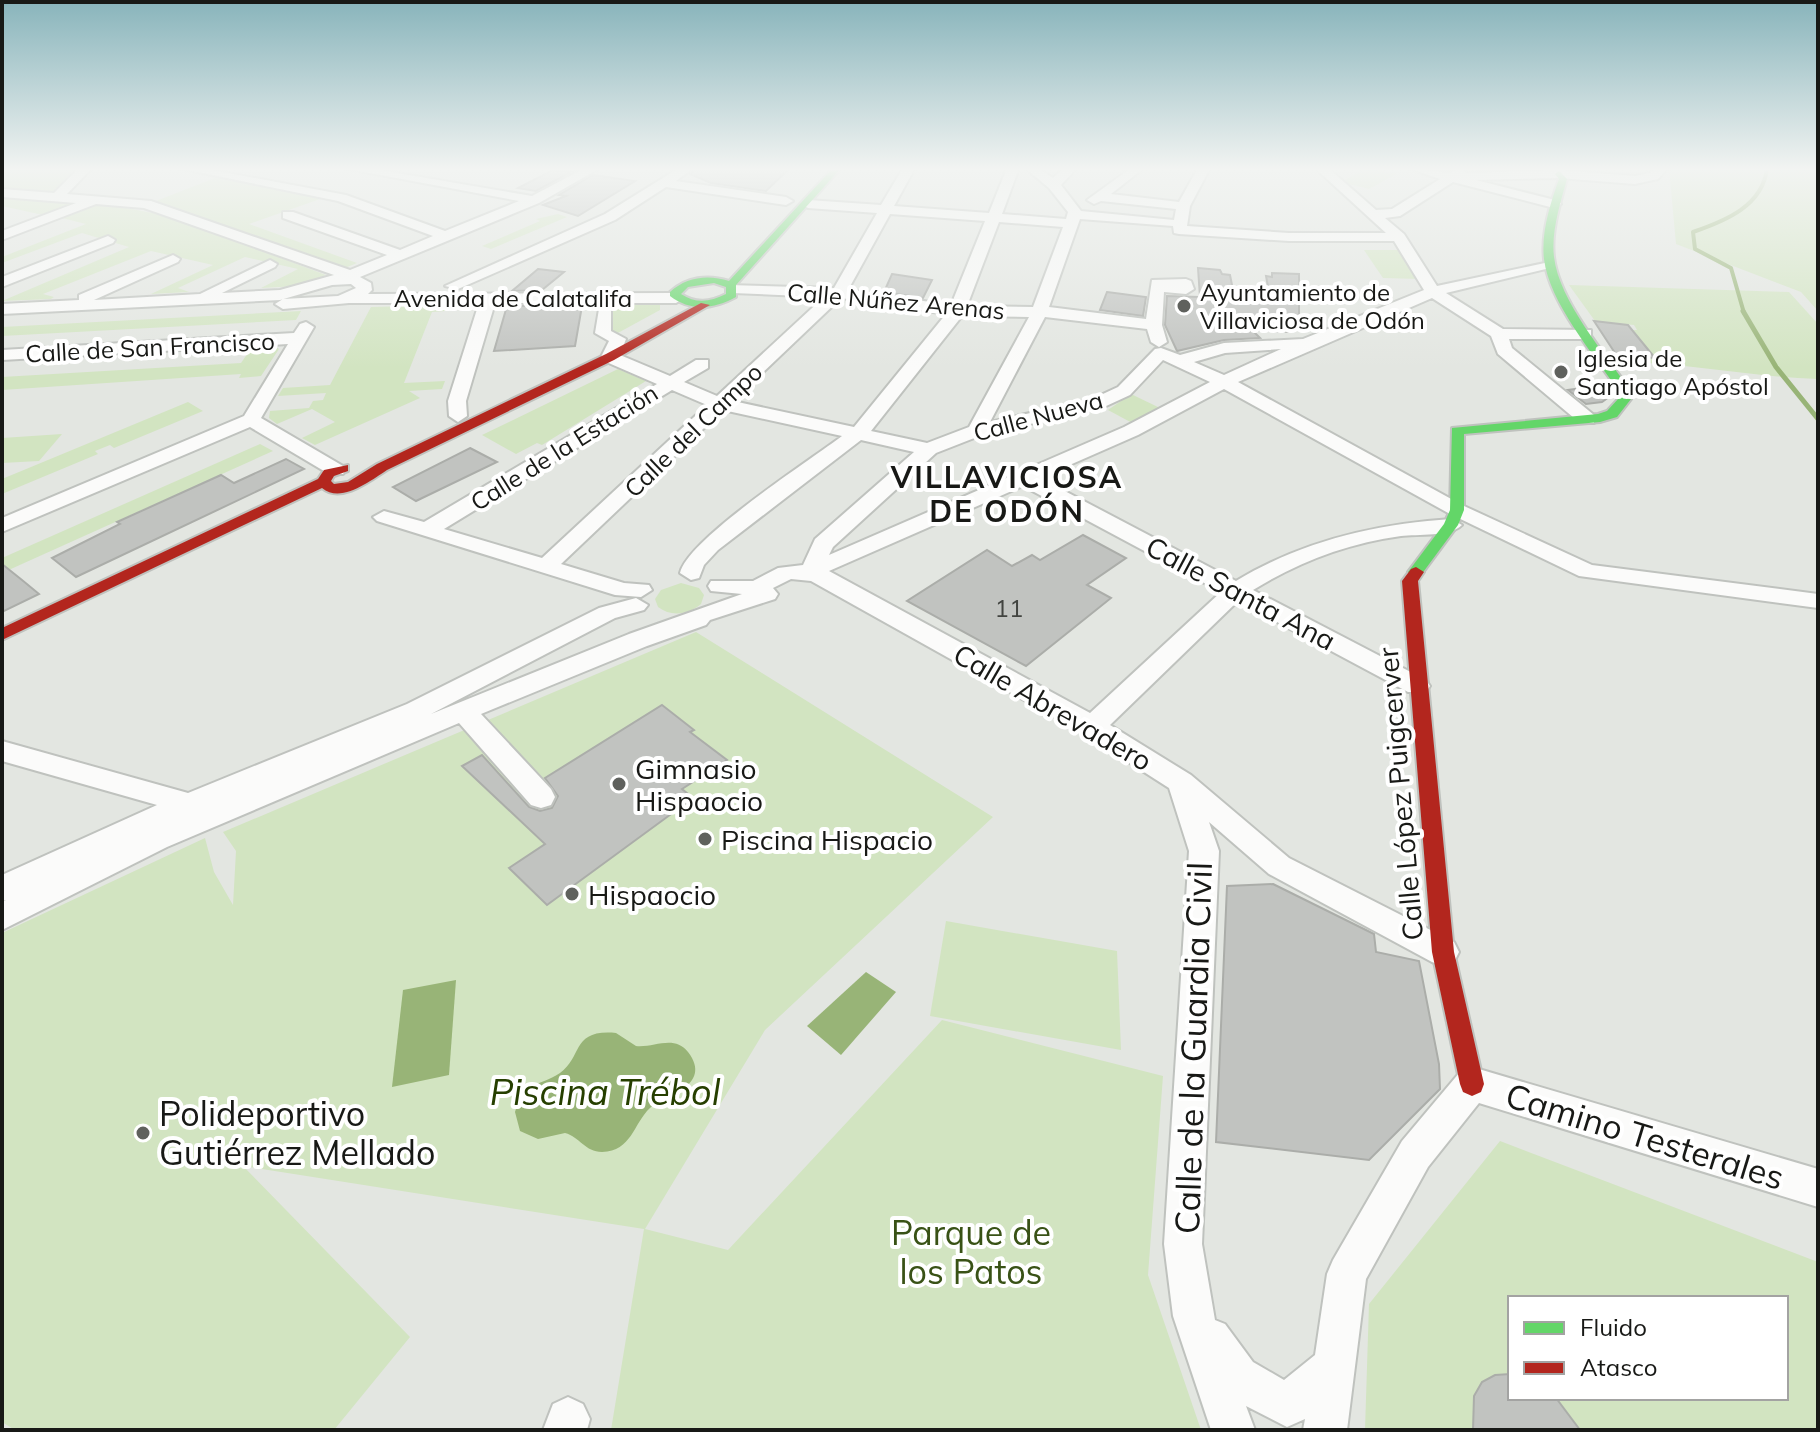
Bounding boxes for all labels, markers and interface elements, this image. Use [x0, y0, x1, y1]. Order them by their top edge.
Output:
street label: Calle Núñez Arenas [786, 277, 1006, 325]
place label: Ayuntamiento de Villaviciosa de Odón [1200, 277, 1425, 335]
street label: Avenida de Calatalifa [394, 283, 632, 313]
marker: Ayuntamiento de Villaviciosa de Odón [1175, 297, 1193, 315]
street label: Calle de San Francisco [25, 325, 275, 369]
place label: Iglesia de Santiago Apóstol [1577, 343, 1769, 401]
street label: Calle del Campo [618, 357, 768, 503]
marker: Iglesia de Santiago Apóstol [1552, 363, 1570, 381]
street label: Calle de la Estación [465, 377, 663, 517]
street label: Calle Nueva [970, 384, 1106, 448]
district label: VILLAVICIOSA DE ODÓN [890, 458, 1123, 530]
street label: Calle Santa Ana [1140, 528, 1342, 658]
house number: 11 [995, 593, 1023, 623]
street label: Calle Abrevadero [948, 636, 1158, 778]
street label: Calle López Puigcerver [1370, 645, 1430, 942]
place label: Gimnasio Hispaocio [635, 751, 763, 818]
marker: Gimnasio Hispaocio [610, 775, 628, 793]
place label: Piscina Hispacio [721, 822, 933, 857]
marker: Piscina Hispacio [696, 830, 714, 848]
street label: Calle de la Guardia Civil [1165, 861, 1221, 1235]
place label: Hispaocio [588, 877, 716, 912]
marker: Hispaocio [563, 885, 581, 903]
water label: Piscina Trébol [490, 1069, 721, 1114]
street label: Camino Testerales [1501, 1073, 1789, 1199]
place label: Polideportivo Gutiérrez Mellado [159, 1092, 435, 1174]
marker: Polideportivo Gutiérrez Mellado [134, 1124, 152, 1142]
park label: Parque de los Patos [891, 1211, 1051, 1293]
legend [1508, 1296, 1788, 1400]
text: Fluido [1580, 1312, 1647, 1342]
text: Atasco [1580, 1352, 1657, 1382]

